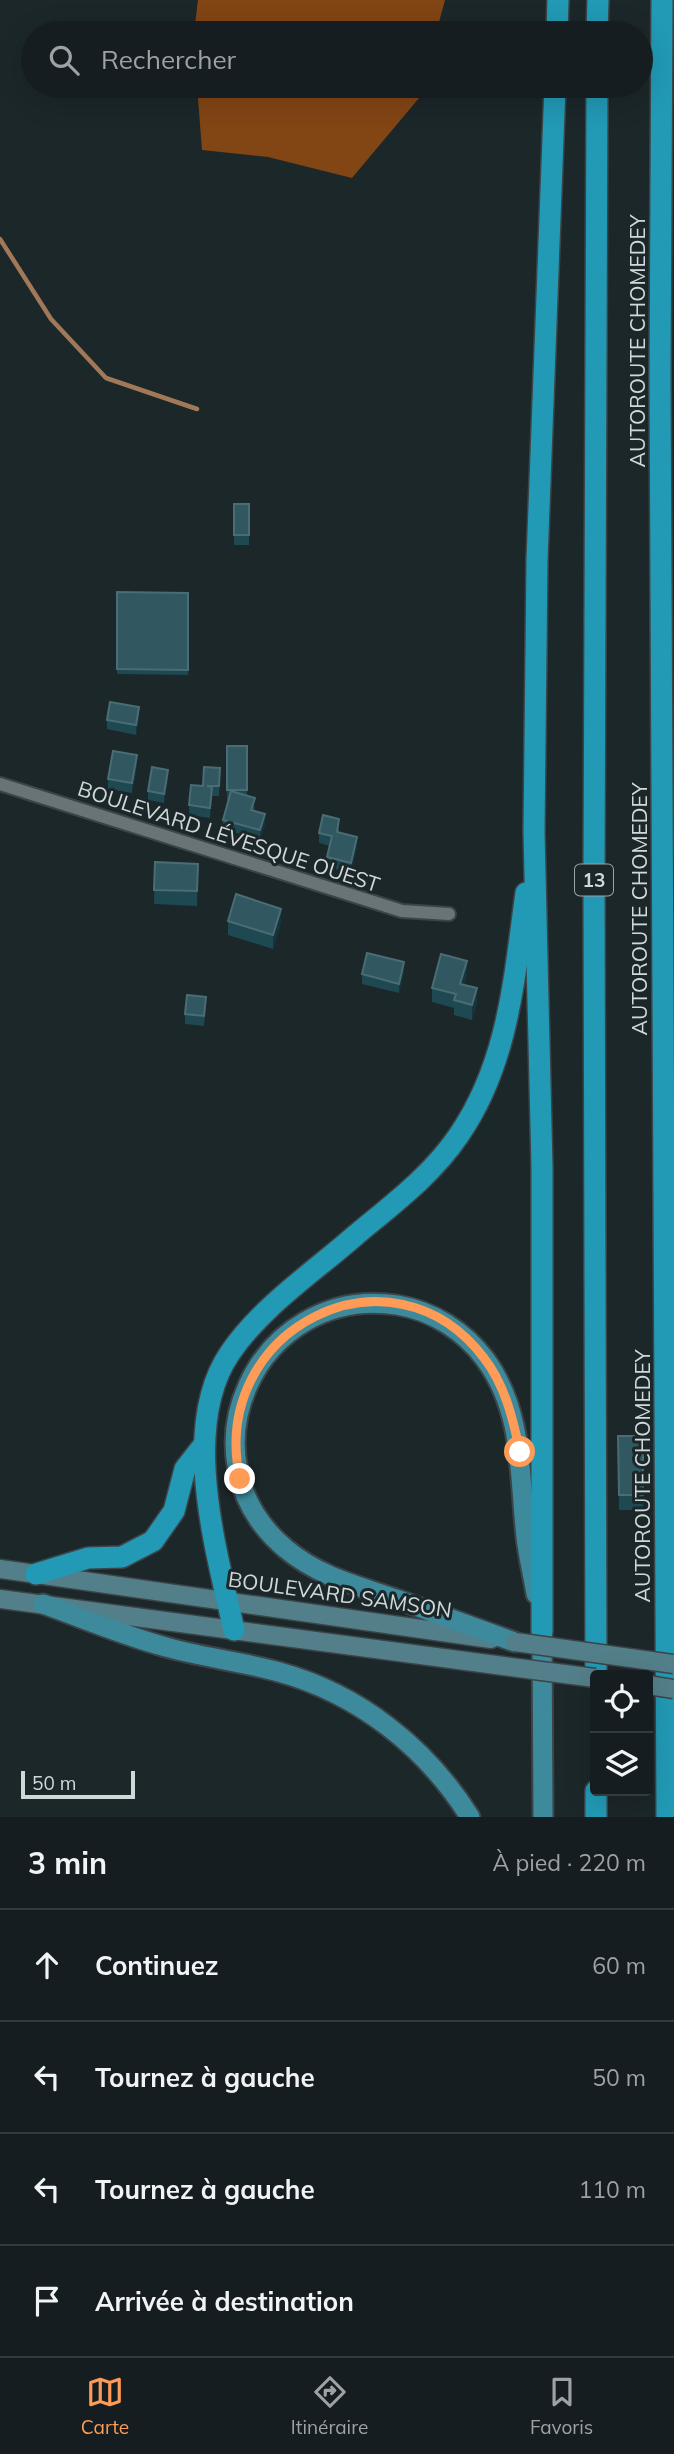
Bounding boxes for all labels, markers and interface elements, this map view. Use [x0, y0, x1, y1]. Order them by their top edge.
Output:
search box [21, 21, 653, 98]
icon: search [45, 41, 83, 79]
text: Rechercher [101, 43, 236, 76]
street label: AUTOROUTE CHOMEDEY [624, 214, 650, 467]
street label: BOULEVARD LÉVESQUE OUEST [75, 775, 384, 897]
street label: AUTOROUTE CHOMEDEY [626, 782, 652, 1035]
road number: 13 [575, 864, 613, 895]
street label: AUTOROUTE CHOMEDEY [629, 1349, 655, 1602]
route start [504, 1436, 535, 1467]
route end [224, 1463, 255, 1494]
street label: BOULEVARD SAMSON [226, 1565, 454, 1623]
map controls [590, 1670, 653, 1796]
button: locate [590, 1670, 653, 1733]
button: layers [590, 1733, 653, 1796]
scale bar [21, 1768, 135, 1800]
text: 50 m [32, 1771, 76, 1795]
text: 3 min [28, 1844, 107, 1882]
text: À pied · 220 m [493, 1848, 646, 1877]
icon: ahead [28, 1946, 66, 1984]
text: Continuez [95, 1949, 219, 1982]
text: 60 m [592, 1951, 646, 1980]
icon: left [28, 2058, 66, 2096]
text: Tournez à gauche [95, 2061, 315, 2094]
text: 50 m [592, 2063, 646, 2092]
icon: left [28, 2170, 66, 2208]
text: Tournez à gauche [95, 2173, 315, 2206]
text: 110 m [578, 2175, 646, 2204]
icon: arrive [28, 2282, 66, 2320]
text: Arrivée à destination [95, 2285, 354, 2318]
tab: Carte [81, 2373, 129, 2439]
tab: Itinéraire [291, 2373, 368, 2439]
tab: Favoris [530, 2373, 593, 2439]

